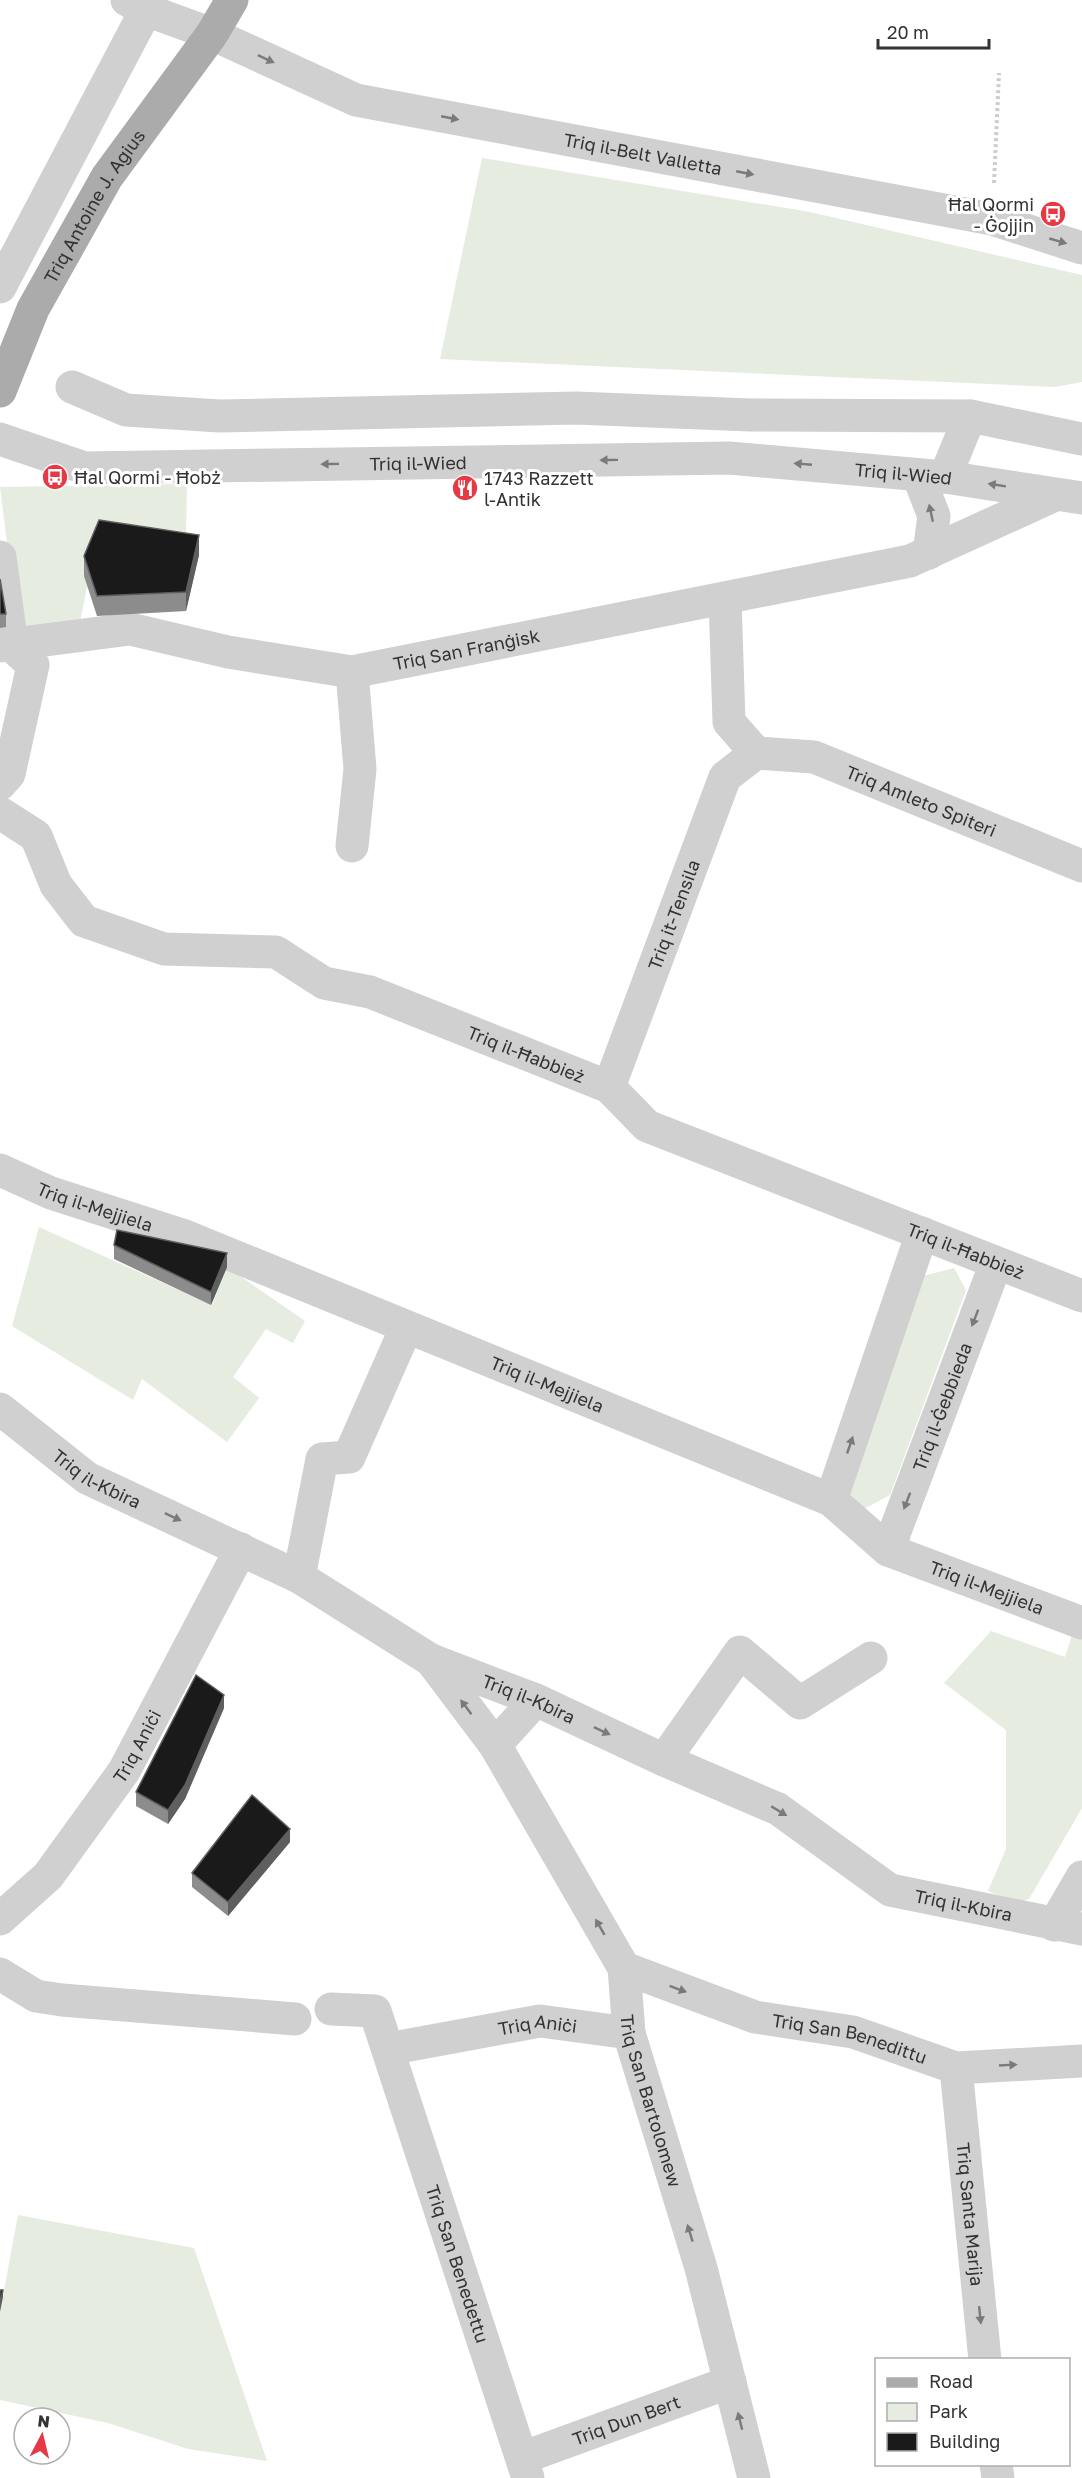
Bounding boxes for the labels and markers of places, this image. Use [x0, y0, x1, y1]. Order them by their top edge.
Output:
place label: Ħal Qormi - Ġojjin [948, 193, 1034, 236]
bus stop icon: Ħal Qormi - Ġojjin [1038, 199, 1068, 229]
bus stop icon: Ħal Qormi - Ħobż [40, 462, 70, 492]
place label: Ħal Qormi - Ħobż [74, 466, 221, 488]
place label: 1743 Razzett l-Antik [484, 467, 594, 510]
restaurant icon: 1743 Razzett l-Antik [450, 473, 480, 503]

